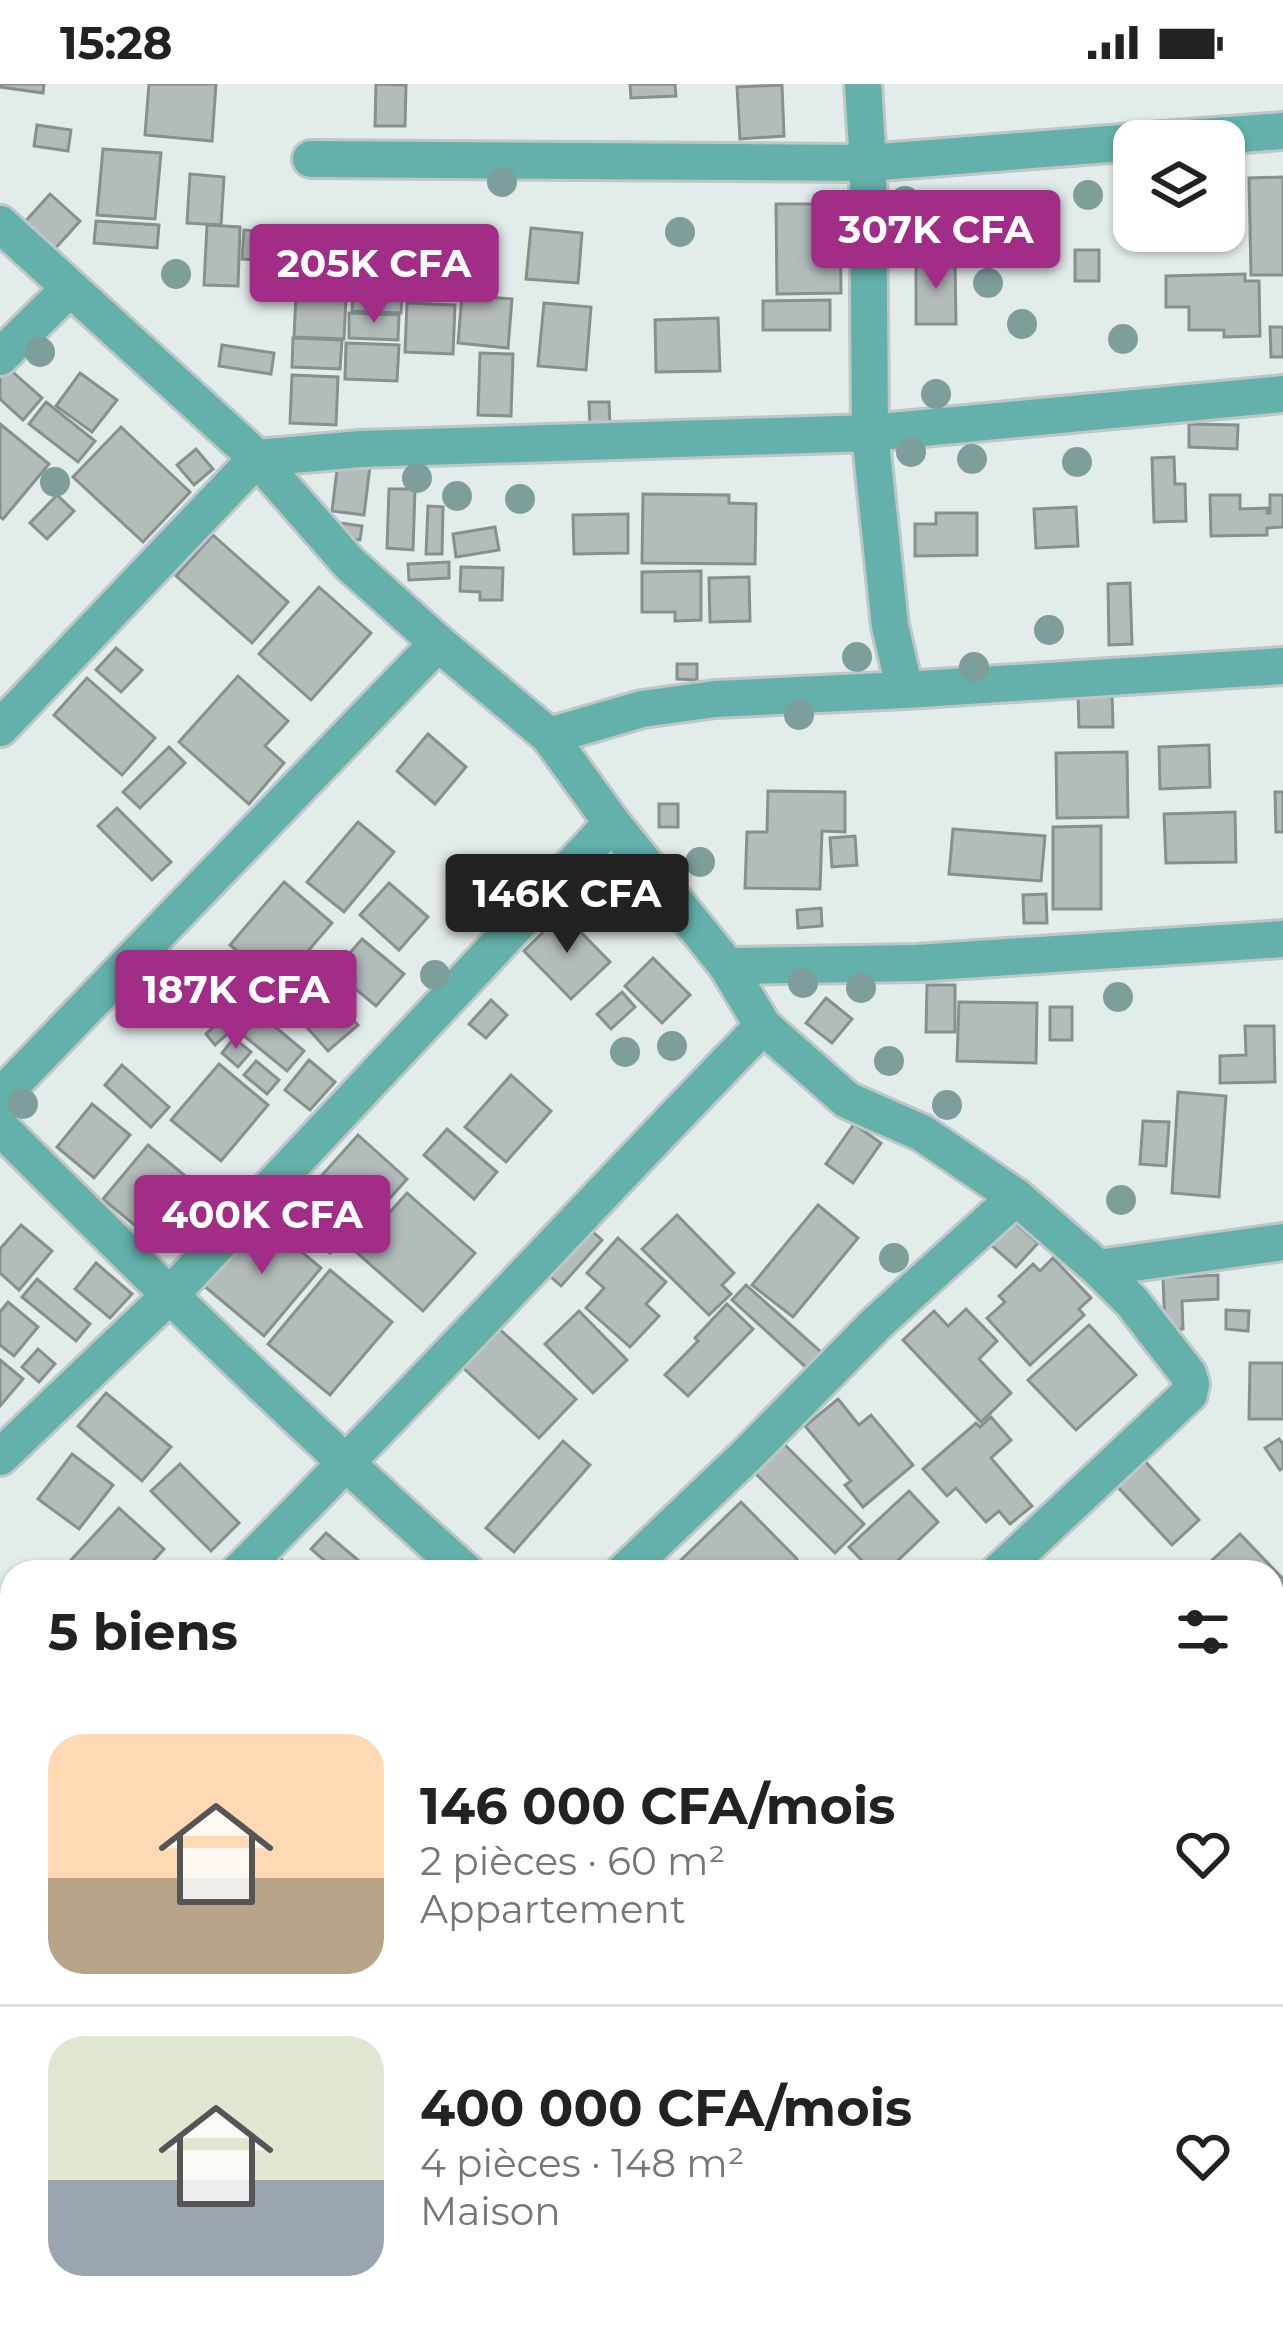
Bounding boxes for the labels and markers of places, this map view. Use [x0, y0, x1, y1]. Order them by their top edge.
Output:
pin: 307K CFA [812, 190, 1060, 292]
pin: 205K CFA [250, 224, 498, 326]
pin: 146K CFA [443, 854, 691, 956]
pin: 187K CFA [112, 950, 360, 1052]
pin: 400K CFA [138, 1175, 386, 1277]

